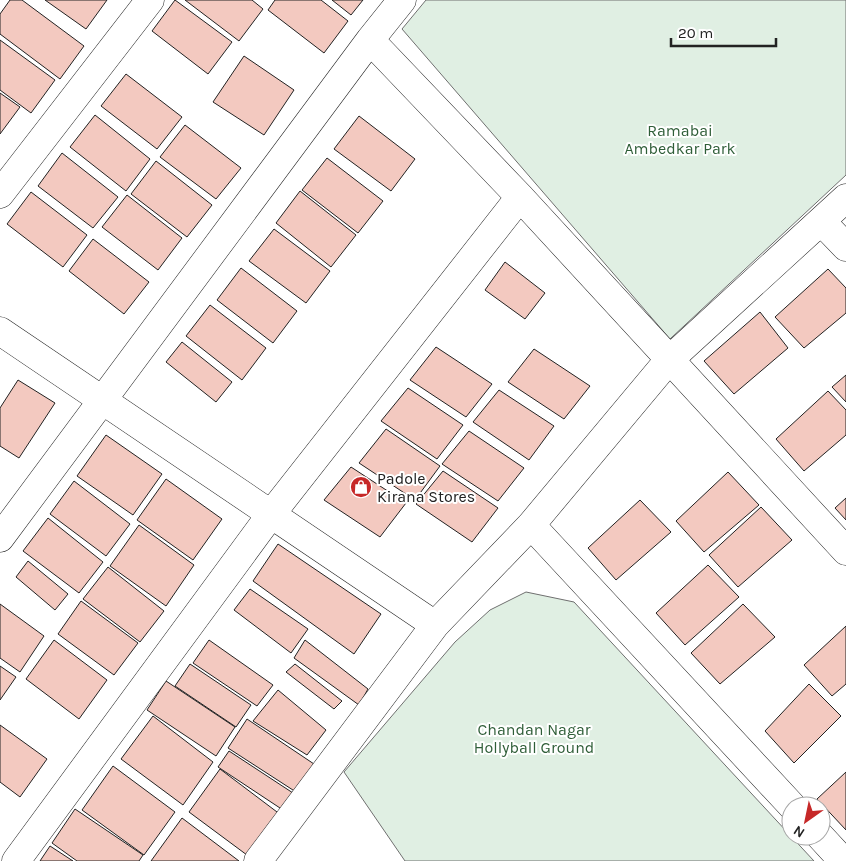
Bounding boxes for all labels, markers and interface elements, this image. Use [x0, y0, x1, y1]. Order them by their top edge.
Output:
scale bar [671, 15, 776, 47]
text: 20 m [678, 24, 713, 42]
park label: Ramabai Ambedkar Park [624, 121, 736, 158]
place label: Padole Kirana Stores [377, 469, 475, 506]
shop icon: Padole Kirana Stores [349, 475, 373, 499]
park label: Chandan Nagar Hollyball Ground [474, 720, 594, 757]
north arrow [781, 796, 831, 846]
text: N [790, 822, 808, 841]

